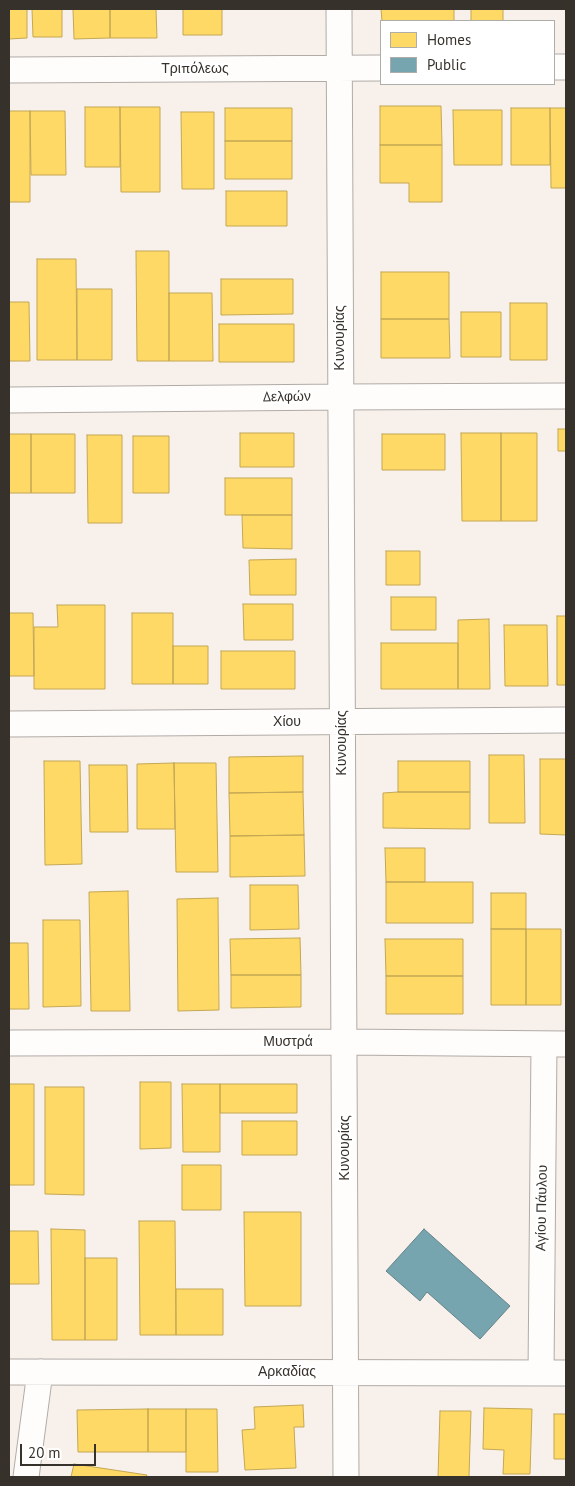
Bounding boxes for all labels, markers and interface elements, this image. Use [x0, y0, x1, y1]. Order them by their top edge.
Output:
legend [380, 20, 555, 85]
text: Homes [427, 30, 471, 49]
text: Public [427, 55, 466, 74]
street label: Τριπόλεως [161, 61, 229, 77]
street label: Κυνουρίας [332, 305, 348, 371]
street label: Δελφών [263, 388, 311, 406]
street label: Κυνουρίας [334, 710, 350, 776]
street label: Χίου [273, 714, 301, 730]
street label: Μυστρά [263, 1034, 313, 1050]
street label: Κυνουρίας [337, 1115, 353, 1181]
street label: Αγίου Πάυλου [533, 1165, 551, 1251]
street label: Αρκαδίας [258, 1364, 316, 1380]
scale bar [22, 1434, 99, 1466]
text: 20 m [28, 1443, 61, 1462]

